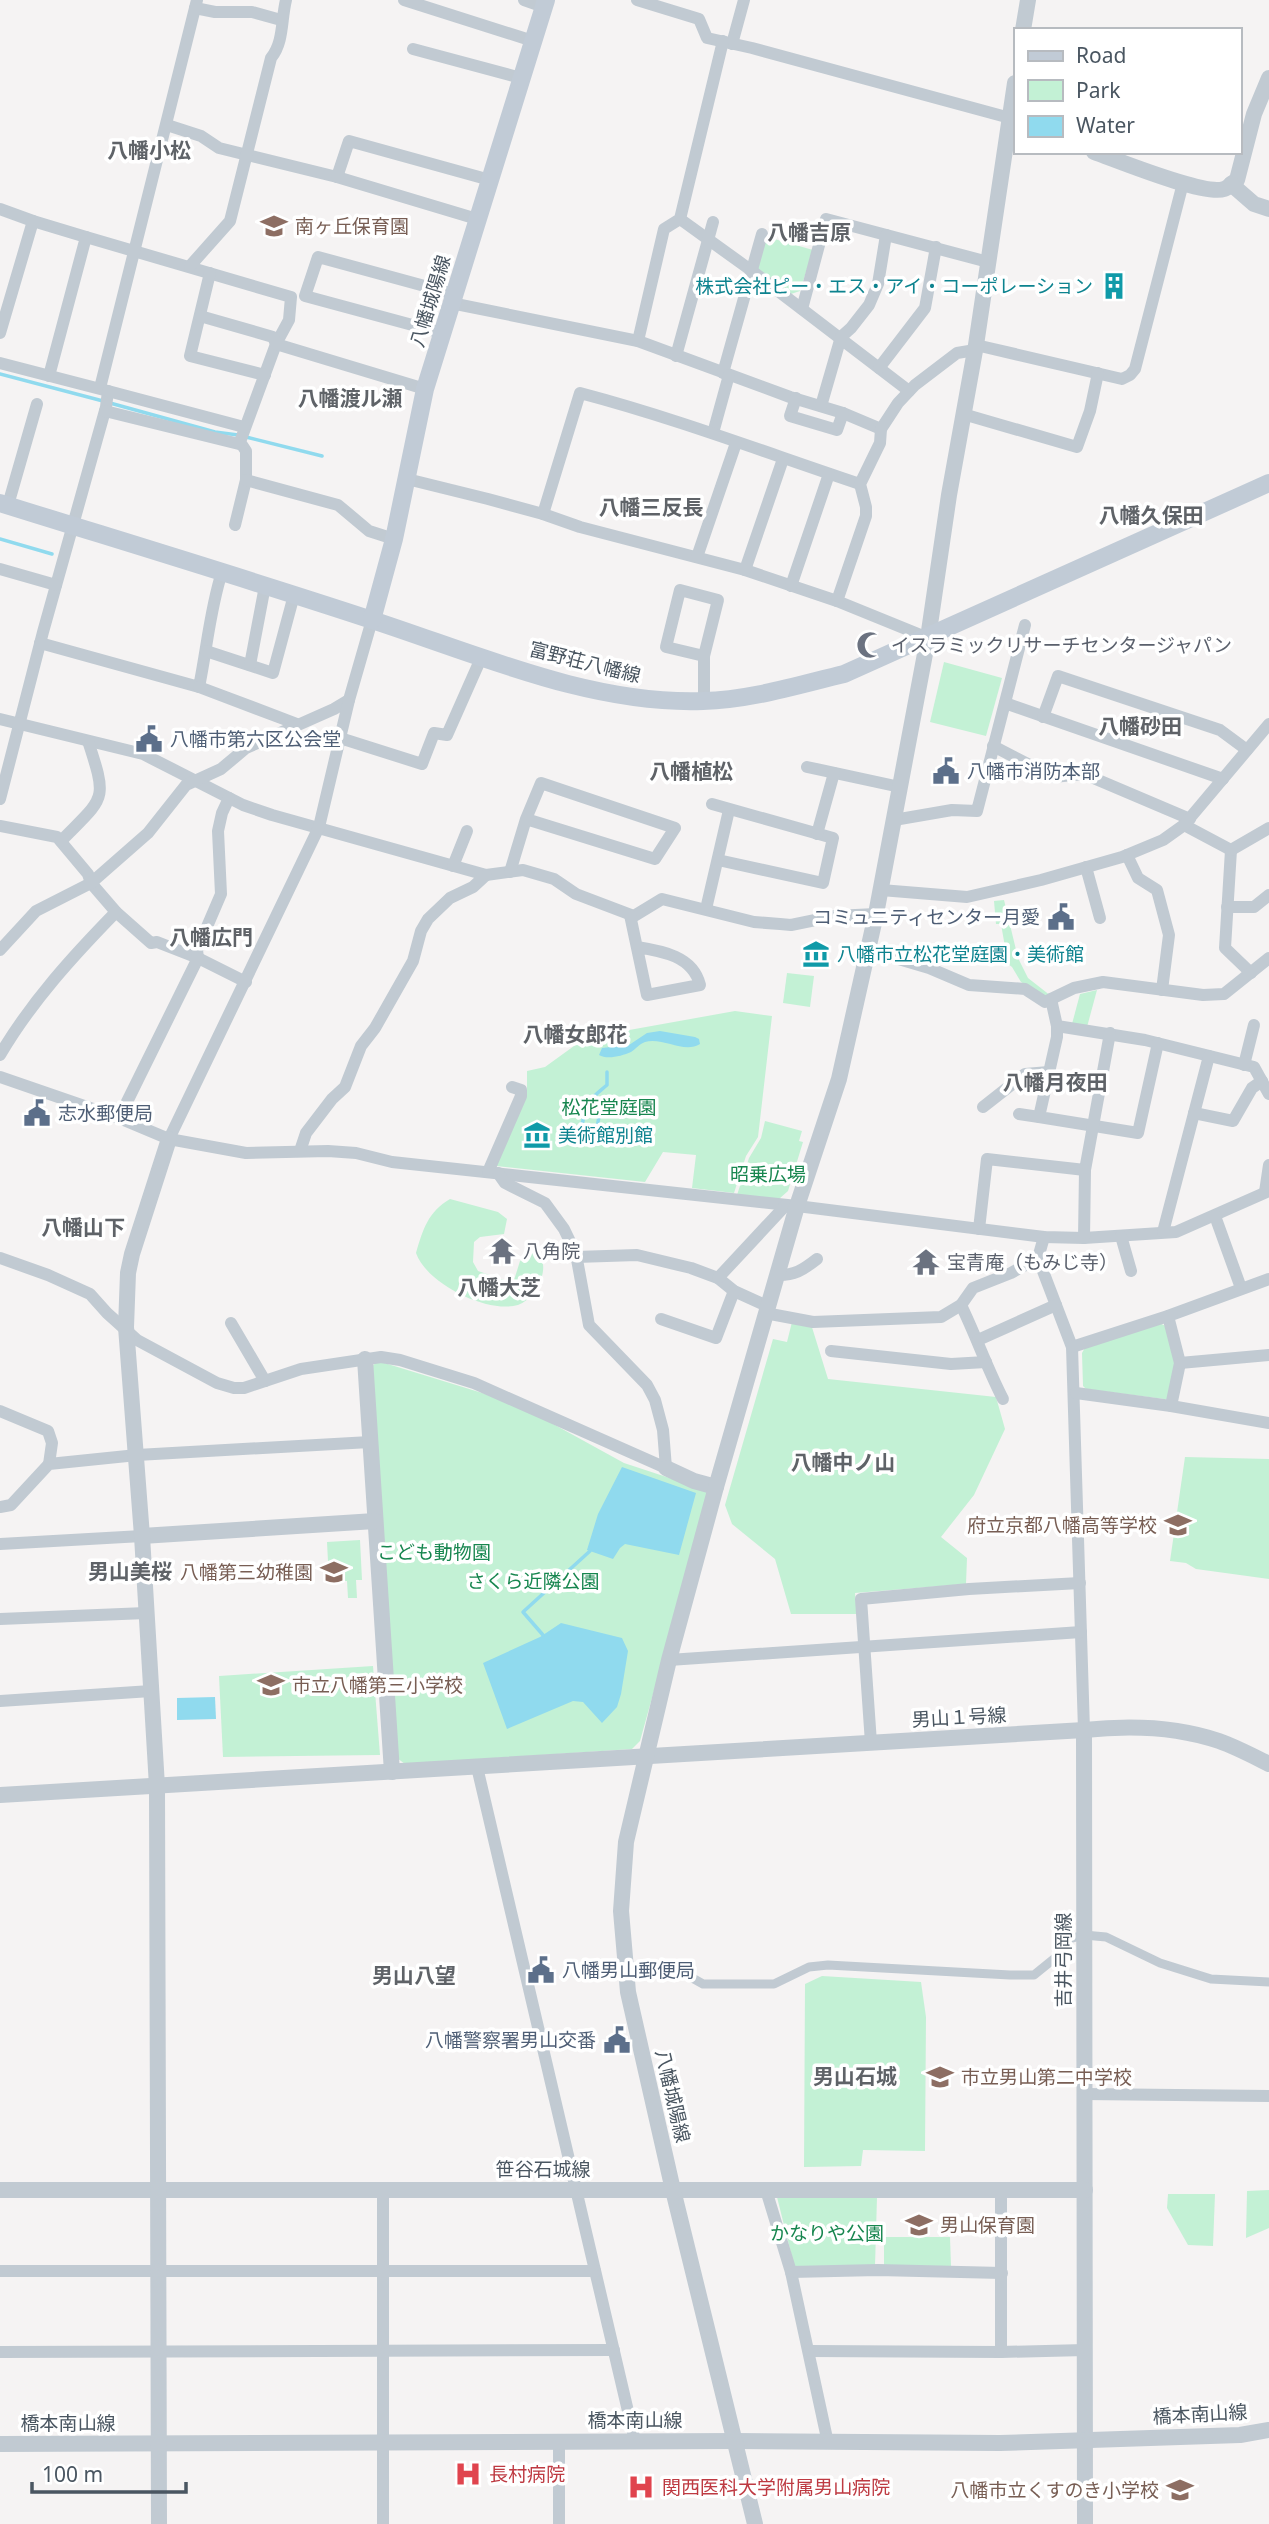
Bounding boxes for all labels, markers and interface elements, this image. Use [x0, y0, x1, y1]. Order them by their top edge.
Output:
legend [1014, 28, 1241, 154]
text: Road [1076, 41, 1126, 69]
text: Park [1076, 76, 1121, 104]
text: Water [1076, 111, 1135, 139]
district label: 八幡小松 [107, 136, 191, 164]
school or university icon: 南ヶ丘保育園 [259, 211, 289, 241]
place label: 南ヶ丘保育園 [295, 213, 409, 239]
district label: 八幡吉原 [767, 218, 851, 246]
street label: 八幡城陽線 [404, 252, 456, 350]
building icon: 株式会社ピー・エス・アイ・コーポレーション [1099, 271, 1129, 301]
place label: 株式会社ピー・エス・アイ・コーポレーション [695, 273, 1093, 299]
district label: 八幡渡ル瀬 [298, 384, 403, 412]
district label: 八幡三反長 [599, 493, 704, 521]
district label: 八幡久保田 [1099, 501, 1204, 529]
mosque icon: イスラミックリサーチセンタージャパン [855, 630, 885, 660]
place label: イスラミックリサーチセンタージャパン [891, 632, 1232, 658]
street label: 富野荘八幡線 [527, 636, 643, 688]
district label: 八幡砂田 [1098, 712, 1182, 740]
public building icon: 八幡市第六区公会堂 [134, 724, 164, 754]
place label: 八幡市第六区公会堂 [170, 726, 341, 752]
public building icon: 八幡市消防本部 [931, 756, 961, 786]
district label: 八幡植松 [649, 757, 733, 785]
place label: 八幡市消防本部 [967, 758, 1100, 784]
public building icon: コミュニティセンター月愛 [1046, 902, 1076, 932]
place label: コミュニティセンター月愛 [813, 904, 1040, 930]
district label: 八幡広門 [169, 923, 253, 951]
museum icon: 八幡市立松花堂庭園・美術館 [801, 939, 831, 969]
place label: 八幡市立松花堂庭園・美術館 [837, 941, 1084, 967]
district label: 八幡女郎花 [523, 1020, 628, 1048]
district label: 八幡月夜田 [1003, 1068, 1108, 1096]
park label: 松花堂庭園 [561, 1094, 657, 1120]
public building icon: 志水郵便局 [22, 1098, 52, 1128]
place label: 志水郵便局 [58, 1100, 153, 1126]
museum icon: 美術館別館 [522, 1120, 552, 1150]
place label: 美術館別館 [558, 1122, 653, 1148]
park label: 昭乗広場 [730, 1161, 806, 1187]
district label: 八幡山下 [41, 1213, 125, 1241]
temple icon: 八角院 [487, 1236, 517, 1266]
place label: 八角院 [523, 1238, 580, 1264]
temple icon: 宝青庵（もみじ寺） [911, 1247, 941, 1277]
place label: 宝青庵（もみじ寺） [947, 1249, 1118, 1275]
district label: 八幡大芝 [457, 1273, 541, 1301]
district label: 八幡中ノ山 [791, 1448, 896, 1476]
school or university icon: 府立京都八幡高等学校 [1163, 1510, 1193, 1540]
place label: 府立京都八幡高等学校 [967, 1512, 1157, 1538]
park label: こども動物園 [377, 1539, 491, 1565]
district label: 男山美桜 [88, 1557, 172, 1585]
school or university icon: 八幡第三幼稚園 [319, 1557, 349, 1587]
place label: 八幡第三幼稚園 [180, 1559, 313, 1585]
park label: さくら近隣公園 [466, 1568, 600, 1594]
school or university icon: 市立八幡第三小学校 [256, 1670, 286, 1700]
place label: 市立八幡第三小学校 [292, 1672, 463, 1698]
street label: 男山１号線 [911, 1702, 1007, 1732]
street label: 吉井弓岡線 [1050, 1912, 1076, 2008]
public building icon: 八幡男山郵便局 [526, 1955, 556, 1985]
place label: 八幡男山郵便局 [562, 1957, 695, 1983]
district label: 男山八望 [372, 1961, 456, 1989]
public building icon: 八幡警察署男山交番 [602, 2025, 632, 2055]
place label: 八幡警察署男山交番 [425, 2027, 596, 2053]
street label: 八幡城陽線 [650, 2047, 696, 2145]
district label: 男山石城 [813, 2062, 897, 2090]
school or university icon: 市立男山第二中学校 [925, 2062, 955, 2092]
place label: 市立男山第二中学校 [961, 2064, 1132, 2090]
street label: 笹谷石城線 [495, 2156, 591, 2182]
school or university icon: 男山保育園 [904, 2210, 934, 2240]
place label: 男山保育園 [940, 2212, 1035, 2238]
park label: かなりや公園 [770, 2220, 884, 2246]
street label: 橋本南山線 [1152, 2399, 1248, 2429]
street label: 橋本南山線 [587, 2407, 683, 2433]
street label: 橋本南山線 [20, 2410, 116, 2436]
scale bar [32, 2450, 186, 2494]
hospital icon: 長村病院 [453, 2459, 483, 2489]
text: 100 m [42, 2460, 103, 2488]
place label: 長村病院 [489, 2461, 565, 2487]
hospital icon: 関西医科大学附属男山病院 [626, 2472, 656, 2502]
place label: 関西医科大学附属男山病院 [662, 2474, 890, 2500]
school or university icon: 八幡市立くすのき小学校 [1165, 2475, 1195, 2505]
place label: 八幡市立くすのき小学校 [951, 2477, 1159, 2503]

